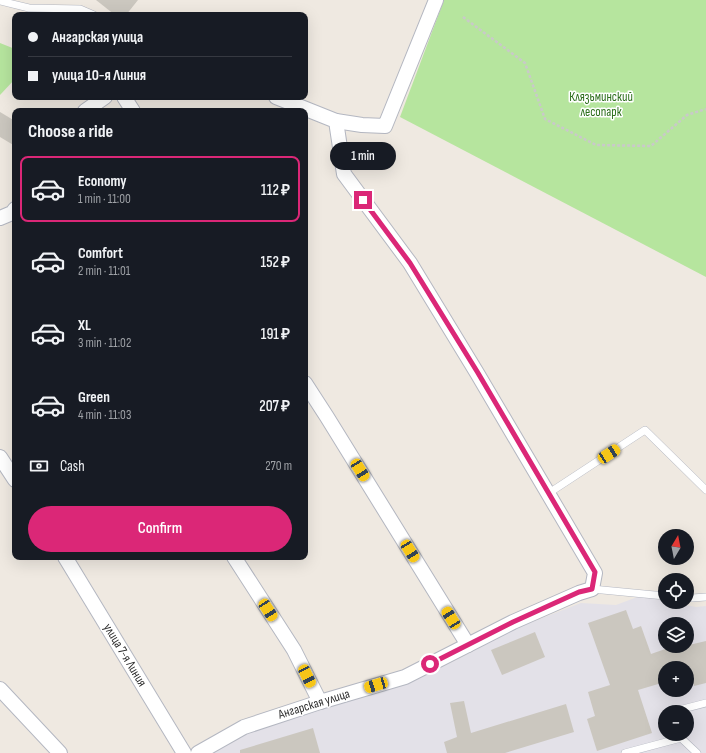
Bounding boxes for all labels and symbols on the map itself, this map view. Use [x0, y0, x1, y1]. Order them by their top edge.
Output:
park label: Клязьминский лесопарк [569, 89, 633, 120]
callout: 1 min [330, 142, 396, 170]
route end [354, 191, 372, 209]
car [596, 442, 622, 466]
car [349, 457, 371, 483]
north arrow [658, 529, 694, 565]
car [399, 538, 421, 564]
car [256, 597, 280, 623]
car [440, 605, 462, 631]
street label: улица 7-я Линия [100, 621, 150, 689]
route start [421, 655, 439, 673]
car [296, 663, 318, 689]
car [363, 676, 389, 694]
street label: Ангарская улица [275, 686, 352, 723]

